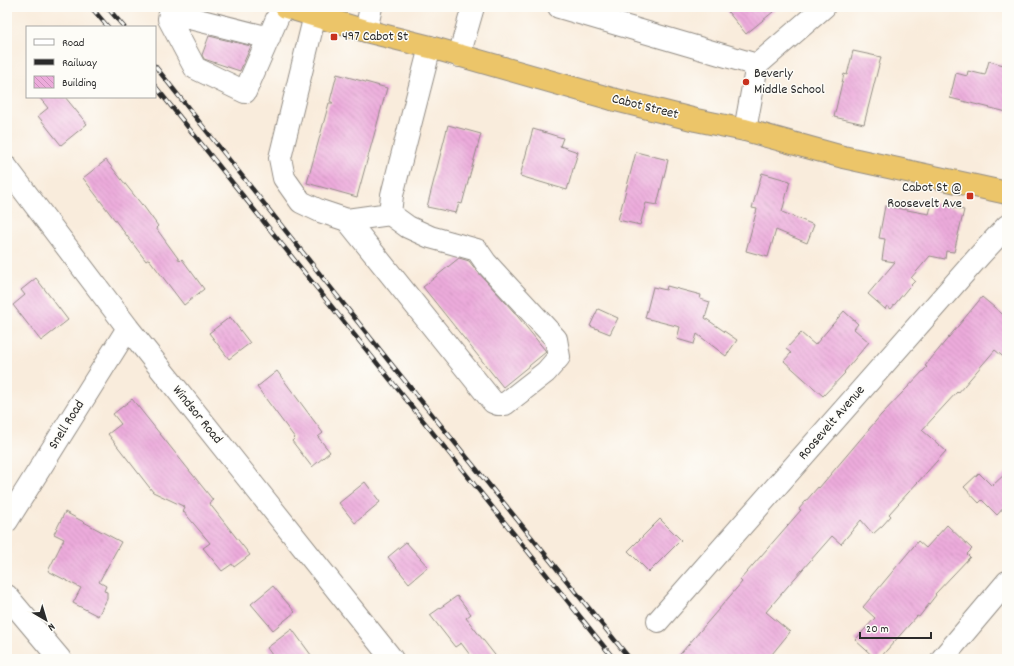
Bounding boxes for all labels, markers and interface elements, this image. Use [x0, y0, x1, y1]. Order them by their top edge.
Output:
legend [26, 26, 156, 98]
place label: 497 Cabot St [342, 27, 408, 47]
marker: 497 Cabot St [329, 32, 339, 42]
text: Road [62, 35, 84, 52]
text: Railway [62, 55, 98, 72]
place label: Beverly Middle School [754, 64, 825, 100]
text: Building [62, 75, 97, 92]
marker: Beverly Middle School [741, 77, 751, 87]
street label: Cabot Street [610, 89, 680, 125]
place label: Cabot St @ Roosevelt Ave [887, 178, 962, 214]
marker: Cabot St @ Roosevelt Ave [965, 191, 975, 201]
street label: Windsor Road [167, 381, 227, 449]
street label: Roosevelt Avenue [794, 381, 870, 465]
street label: Snell Road [44, 396, 90, 454]
north arrow [26, 600, 66, 640]
scale bar [860, 614, 931, 640]
text: N [43, 618, 58, 635]
text: 20 m [866, 621, 889, 638]

